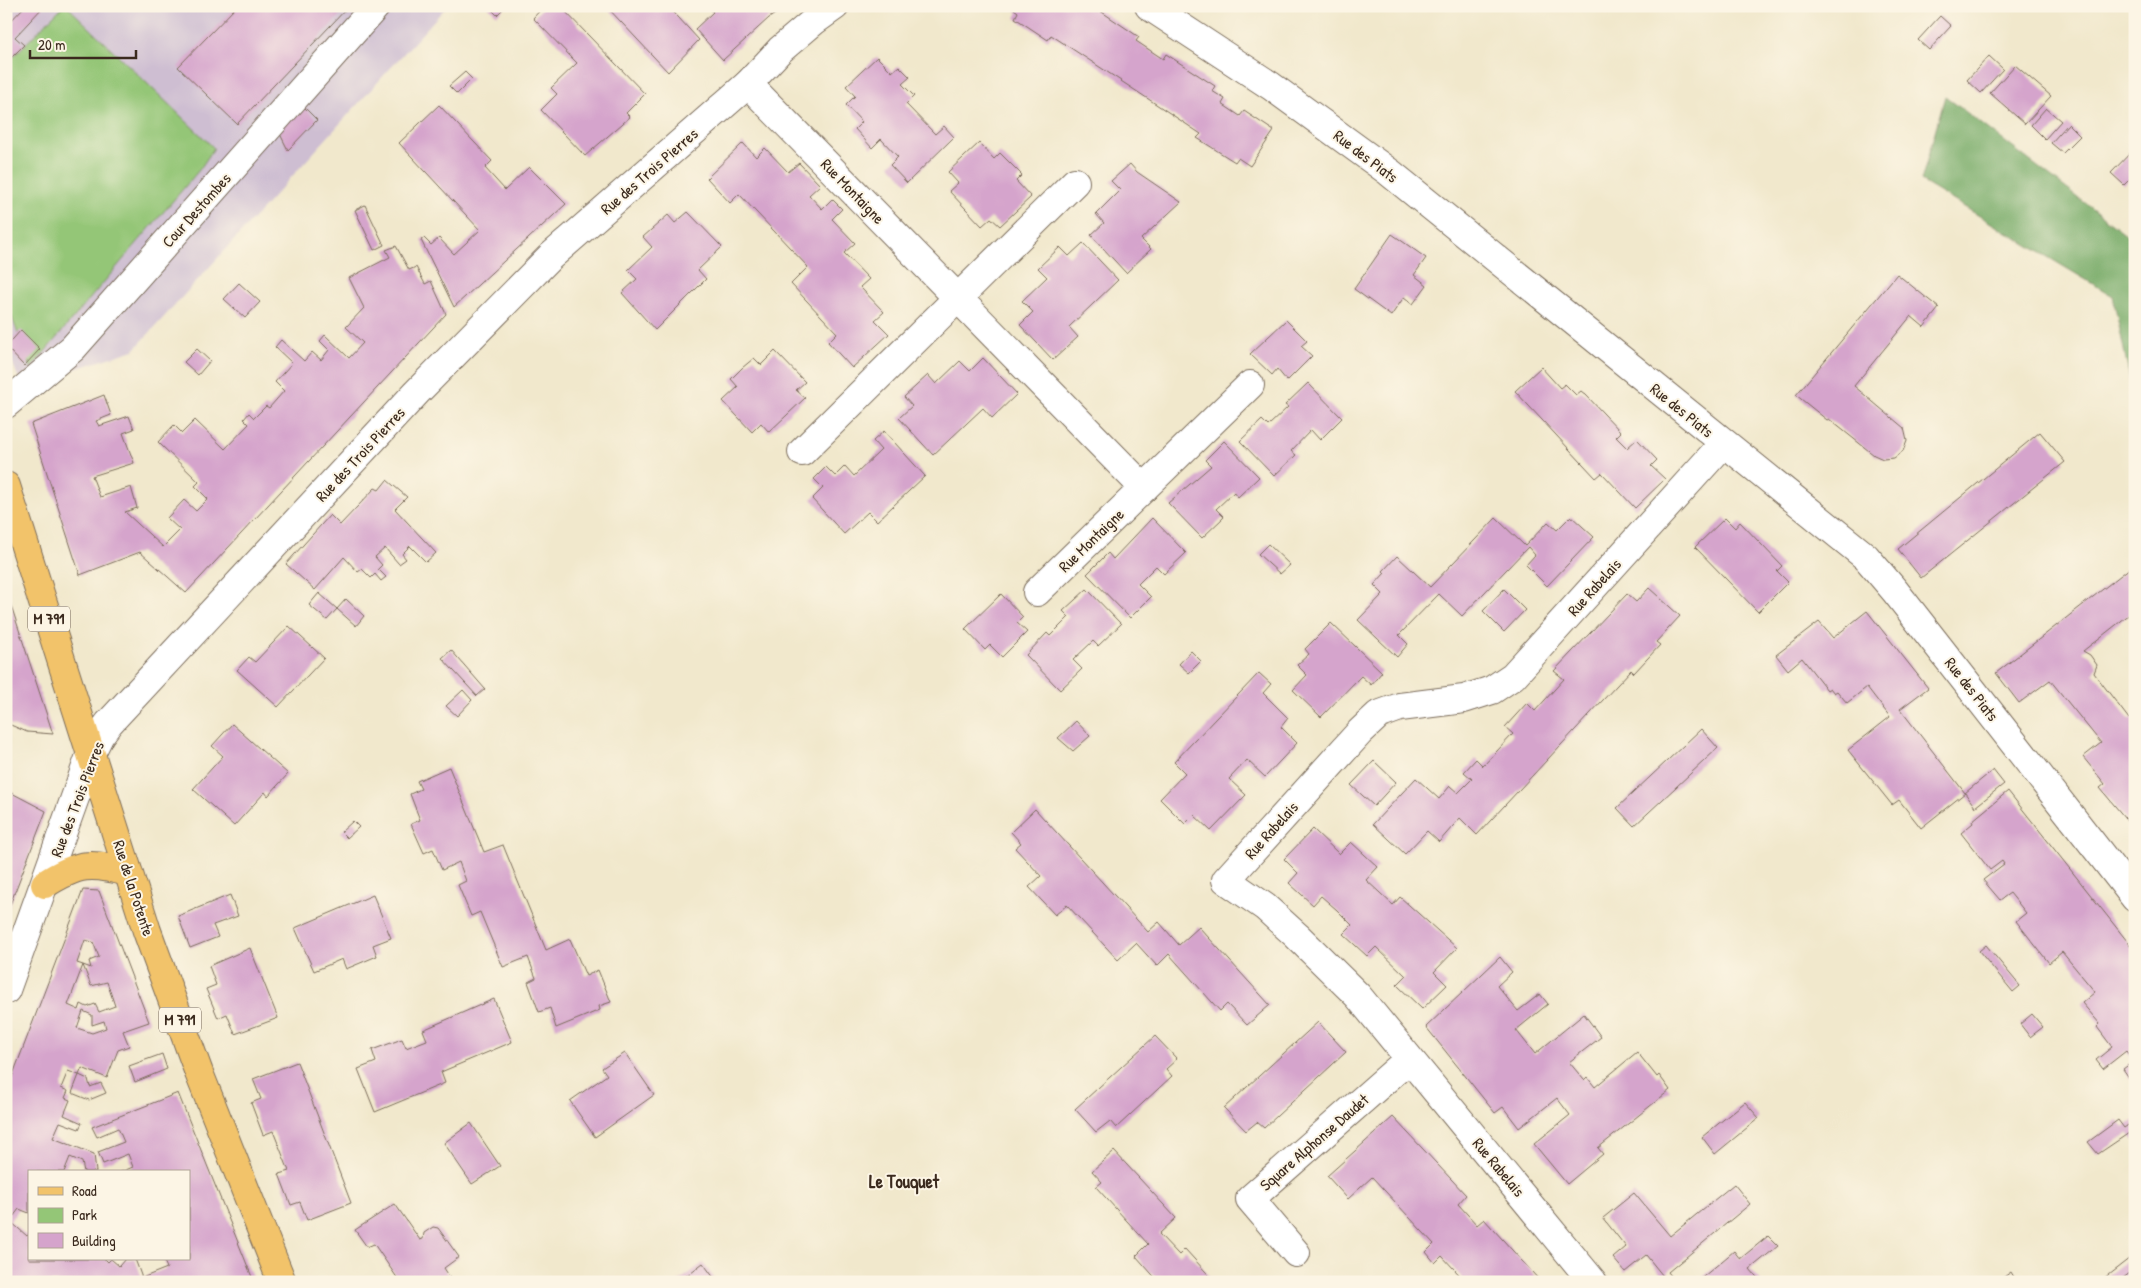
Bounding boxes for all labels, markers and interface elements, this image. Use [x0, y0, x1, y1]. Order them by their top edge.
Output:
scale bar [30, 28, 136, 60]
text: 20 m [38, 34, 65, 55]
street label: Rue des Trois Pierres [596, 123, 702, 219]
street label: Rue des Piats [1329, 125, 1403, 187]
street label: Rue Montaigne [816, 154, 890, 229]
street label: Cour Destombes [157, 168, 235, 252]
street label: Rue des Piats [1646, 378, 1718, 442]
street label: Rue des Trois Pierres [310, 402, 410, 506]
street label: Rue Montaigne [1054, 503, 1129, 577]
street label: Rue Rabelais [1562, 553, 1626, 621]
road number: M 791 [28, 606, 70, 632]
street label: Rue des Piats [1940, 653, 2004, 725]
street label: Rue des Trois Pierres [45, 738, 109, 860]
street label: Rue Rabelais [1239, 796, 1303, 864]
street label: Rue de la Potente [108, 837, 160, 939]
road number: M 791 [159, 1008, 201, 1032]
street label: Square Alphonse Daudet [1255, 1088, 1373, 1195]
street label: Rue Rabelais [1468, 1133, 1530, 1201]
district label: Le Touquet [869, 1169, 940, 1195]
legend [28, 1170, 190, 1260]
text: Road [72, 1180, 97, 1201]
text: Park [72, 1204, 97, 1225]
text: Building [72, 1230, 116, 1251]

